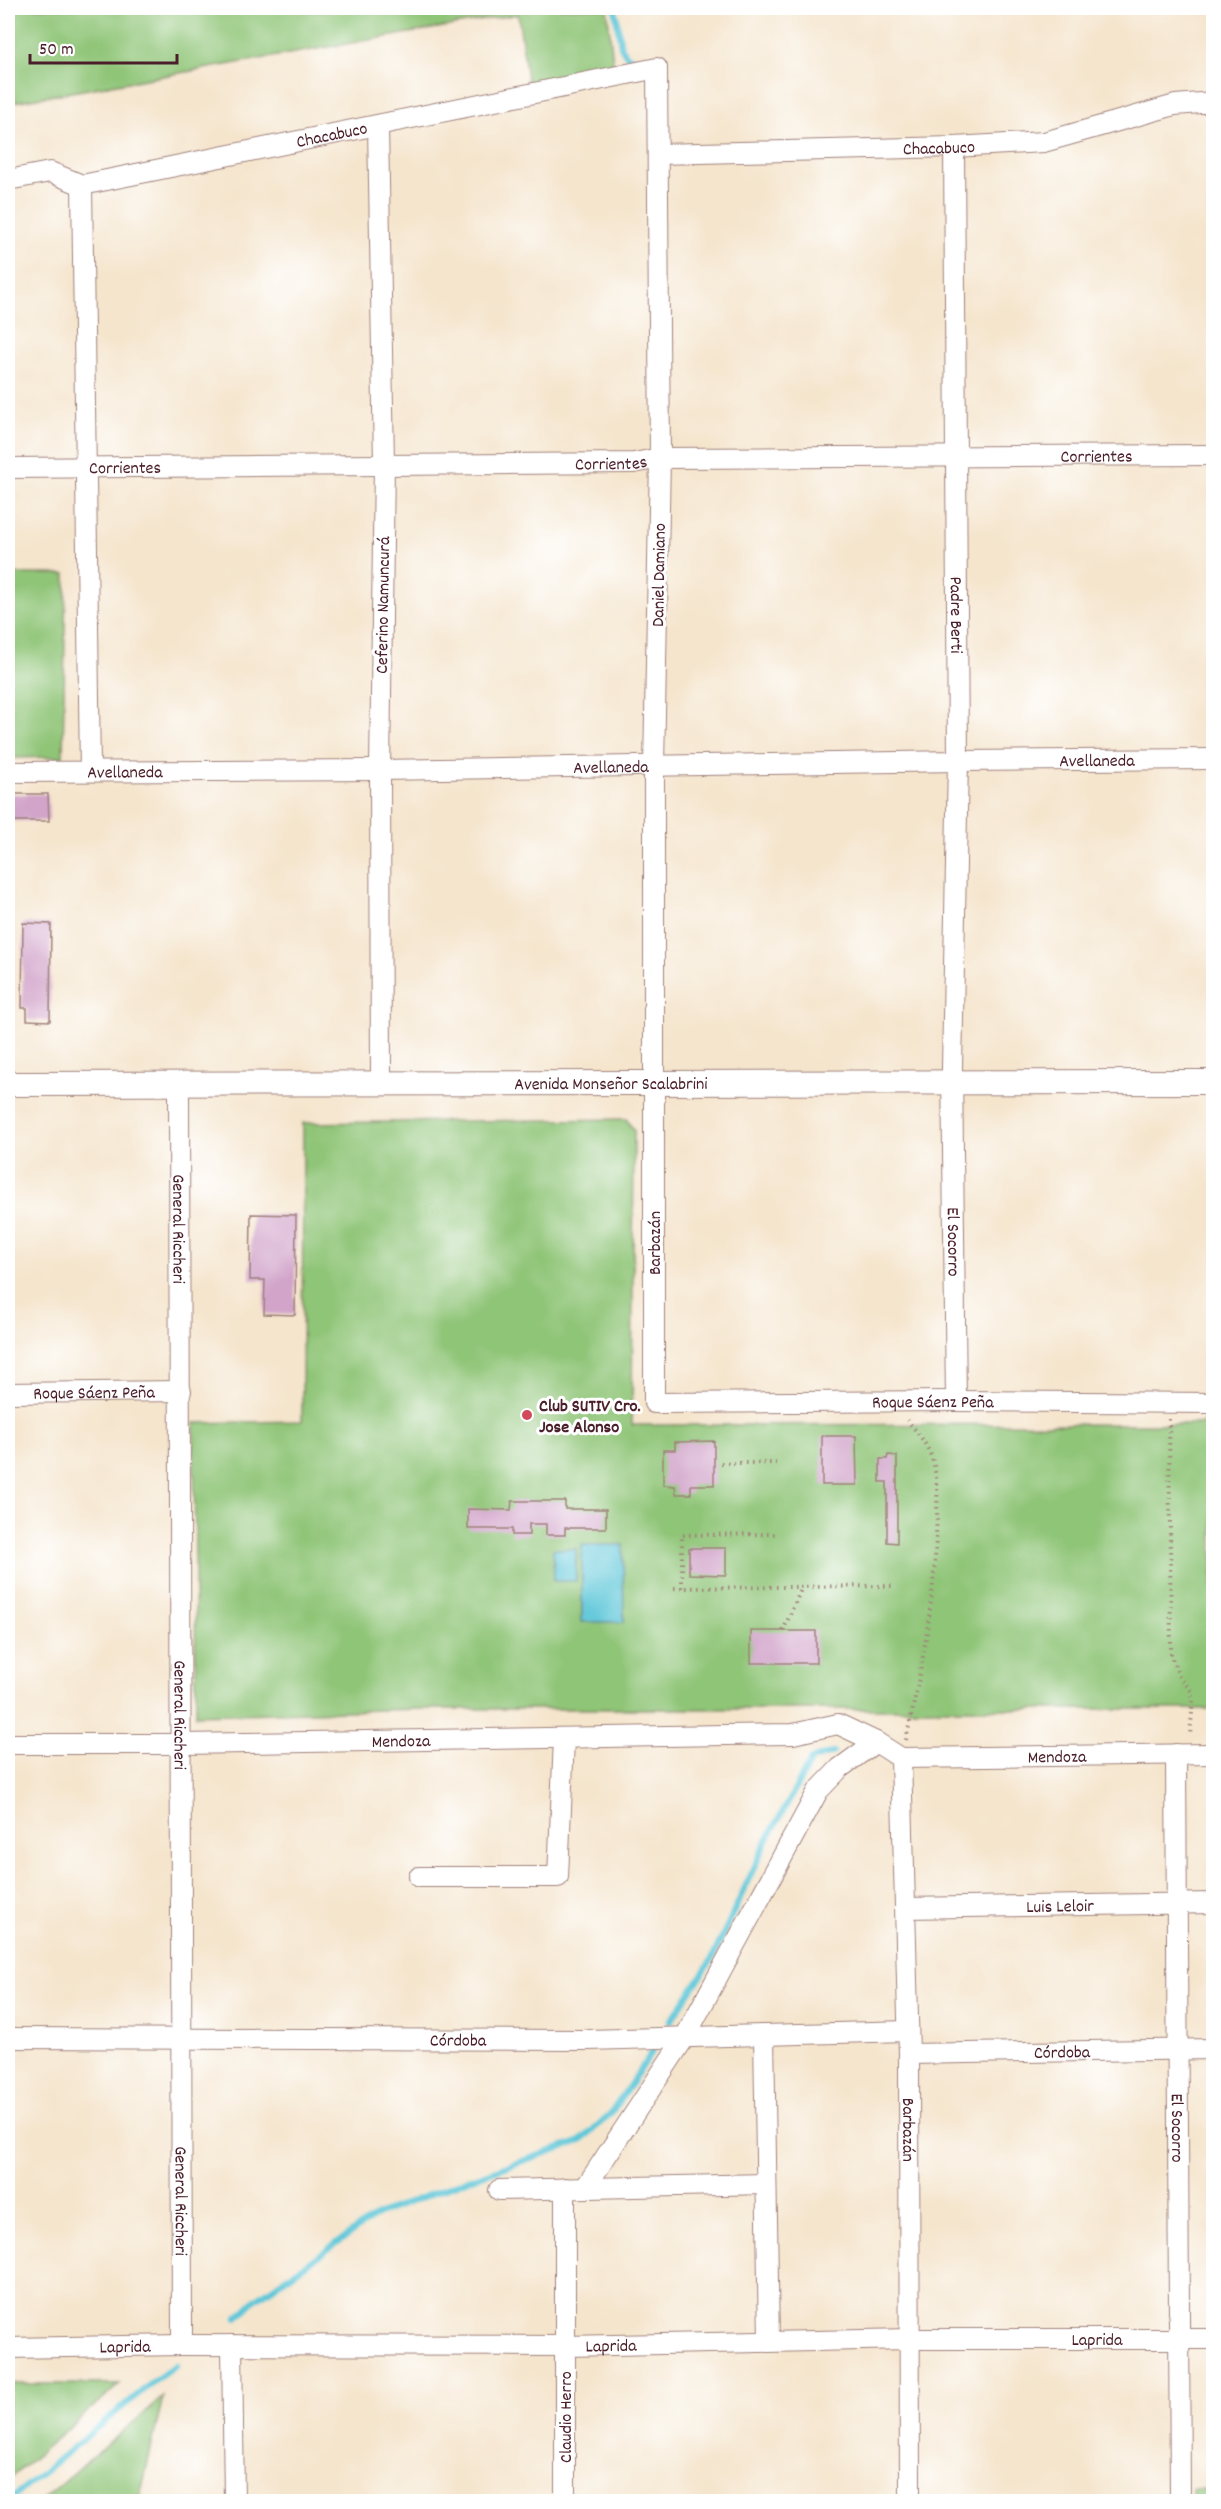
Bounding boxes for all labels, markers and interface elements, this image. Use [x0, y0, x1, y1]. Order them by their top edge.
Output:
scale bar [30, 27, 177, 65]
text: 50 m [39, 38, 74, 63]
street label: Chacabuco [294, 117, 370, 156]
street label: Chacabuco [903, 136, 976, 163]
street label: Corrientes [1060, 445, 1133, 471]
street label: Corrientes [575, 451, 650, 478]
street label: Corrientes [89, 457, 161, 482]
street label: Daniel Damiano [647, 523, 674, 627]
street label: Ceferino Namuncurá [371, 536, 398, 674]
street label: Padre Berti [942, 576, 967, 654]
street label: Avellaneda [1059, 750, 1135, 775]
street label: Avellaneda [573, 756, 649, 782]
street label: Avellaneda [87, 761, 163, 787]
street label: Avenida Monseñor Scalabrini [514, 1073, 708, 1098]
street label: General Riccheri [164, 1174, 189, 1284]
street label: El Socorro [939, 1207, 965, 1277]
street label: Barbazán [644, 1211, 669, 1275]
street label: Roque Sáenz Peña [33, 1381, 156, 1408]
street label: Roque Sáenz Peña [872, 1391, 994, 1417]
place label: Club SUTIV Cro. Jose Alonso [539, 1395, 641, 1441]
marker: Club SUTIV Cro. Jose Alonso [520, 1408, 534, 1422]
street label: General Riccheri [165, 1660, 191, 1770]
street label: Mendoza [372, 1730, 431, 1756]
street label: Mendoza [1028, 1746, 1087, 1771]
street label: Luis Leloir [1026, 1895, 1094, 1921]
street label: Córdoba [430, 2029, 487, 2055]
street label: Córdoba [1034, 2041, 1091, 2067]
street label: El Socorro [1163, 2093, 1188, 2163]
street label: Barbazán [894, 2098, 919, 2162]
street label: General Riccheri [167, 2146, 192, 2256]
street label: Laprida [1071, 2329, 1123, 2354]
street label: Laprida [585, 2335, 637, 2361]
street label: Laprida [99, 2336, 151, 2361]
street label: Claudio Herro [555, 2371, 580, 2463]

